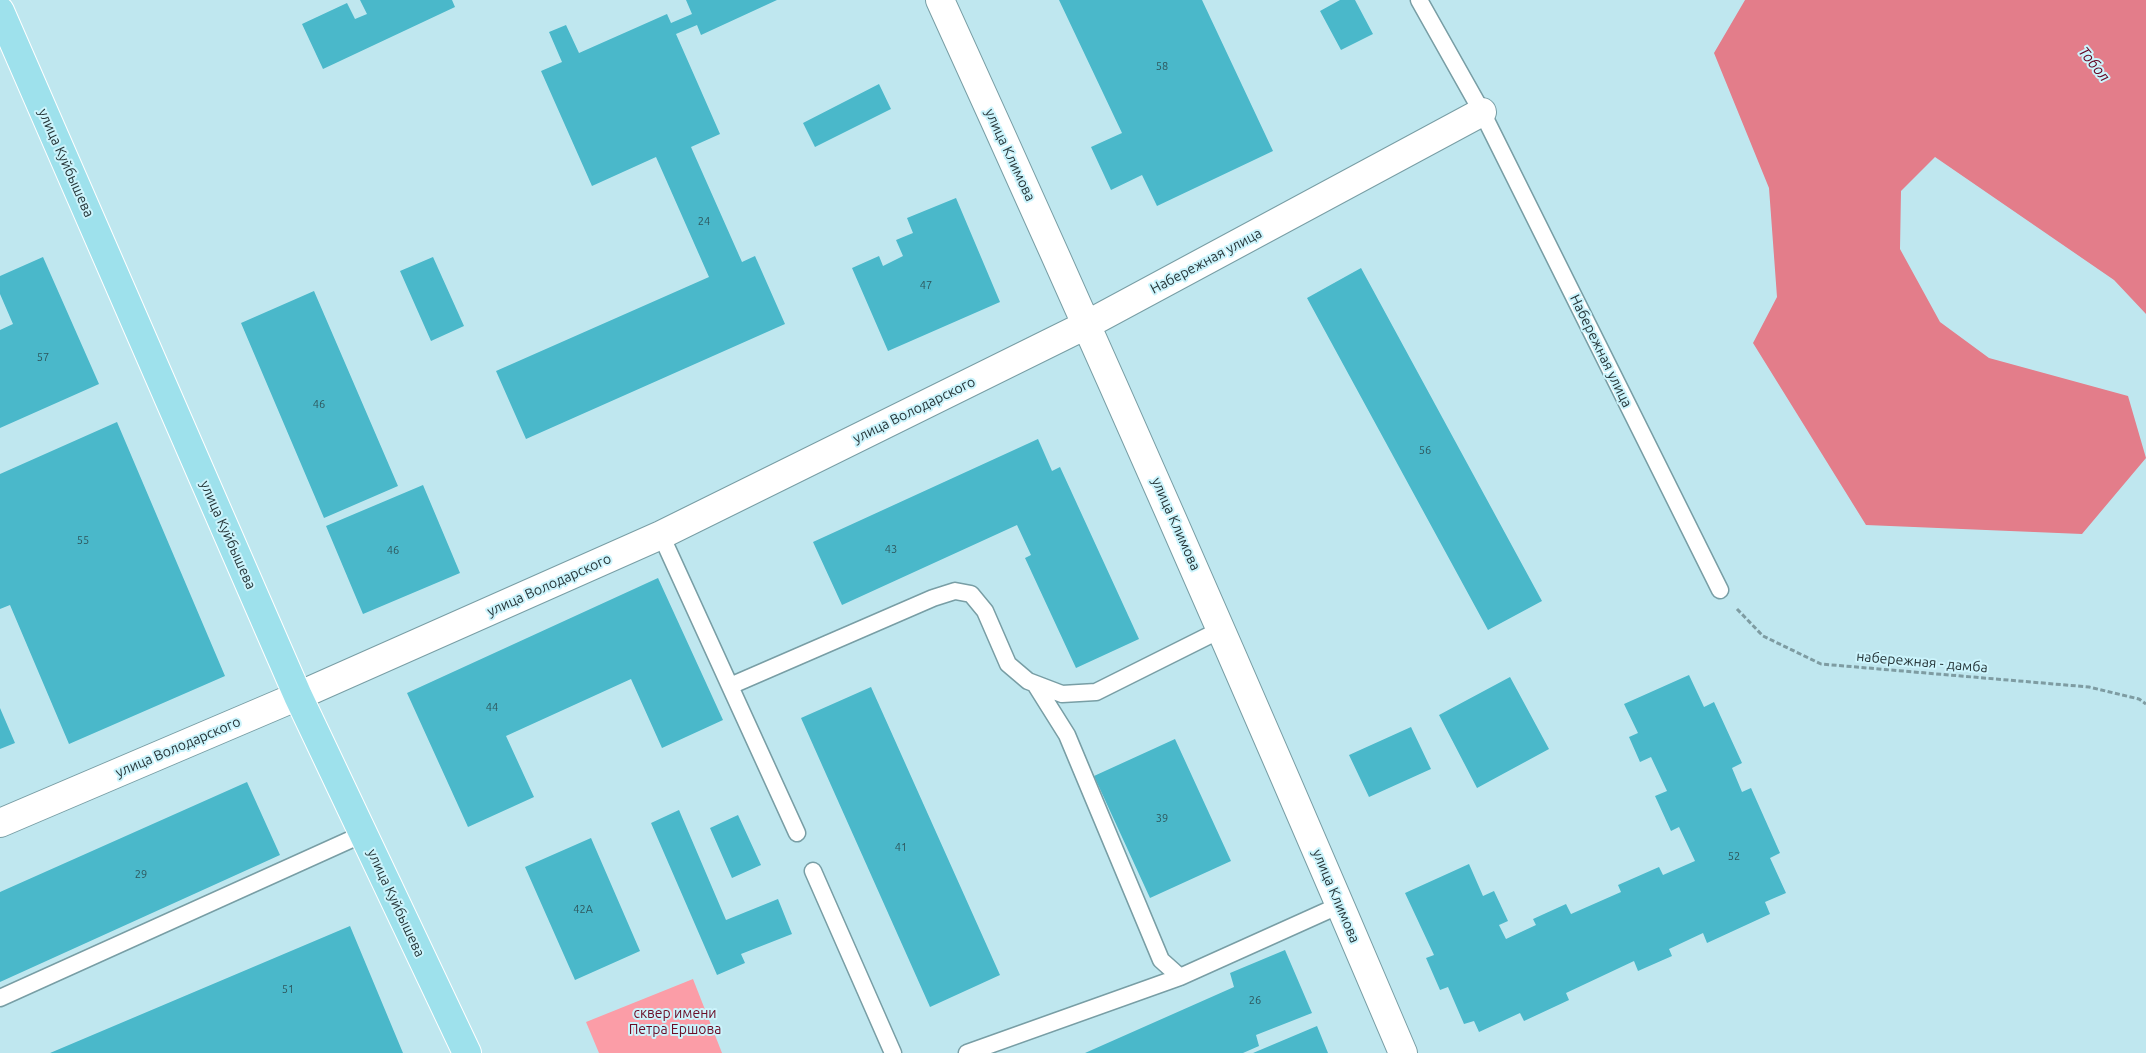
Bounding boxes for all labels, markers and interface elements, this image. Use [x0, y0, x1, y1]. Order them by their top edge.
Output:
water label: Тобол [2075, 43, 2113, 85]
house number: 58 [1156, 59, 1168, 73]
street label: улица Куйбышева [34, 106, 98, 220]
street label: улица Климова [981, 106, 1039, 204]
house number: 24 [698, 214, 710, 228]
street label: Набережная улица [1147, 225, 1265, 297]
house number: 47 [920, 278, 932, 292]
street label: Набережная улица [1566, 292, 1636, 410]
house number: 57 [37, 350, 49, 364]
street label: улица Володарского [850, 373, 978, 447]
house number: 46 [313, 397, 325, 411]
house number: 56 [1419, 443, 1431, 457]
street label: улица Климова [1148, 475, 1204, 573]
street label: улица Куйбышева [196, 478, 260, 592]
house number: 55 [77, 533, 89, 547]
house number: 43 [885, 542, 897, 556]
house number: 46 [387, 543, 399, 557]
street label: улица Володарского [484, 550, 614, 620]
street label: набережная - дамба [1856, 648, 1988, 676]
house number: 44 [486, 700, 498, 714]
street label: улица Володарского [113, 713, 243, 781]
house number: 39 [1156, 811, 1168, 825]
house number: 41 [895, 840, 907, 854]
street label: улица Куйбышева [364, 846, 428, 960]
street label: улица Климова [1309, 847, 1363, 945]
house number: 52 [1728, 849, 1740, 863]
house number: 29 [135, 867, 147, 881]
house number: 42А [573, 902, 593, 916]
house number: 51 [282, 982, 294, 996]
house number: 26 [1249, 993, 1261, 1007]
park label: сквер имени Петра Ершова [629, 1005, 721, 1038]

